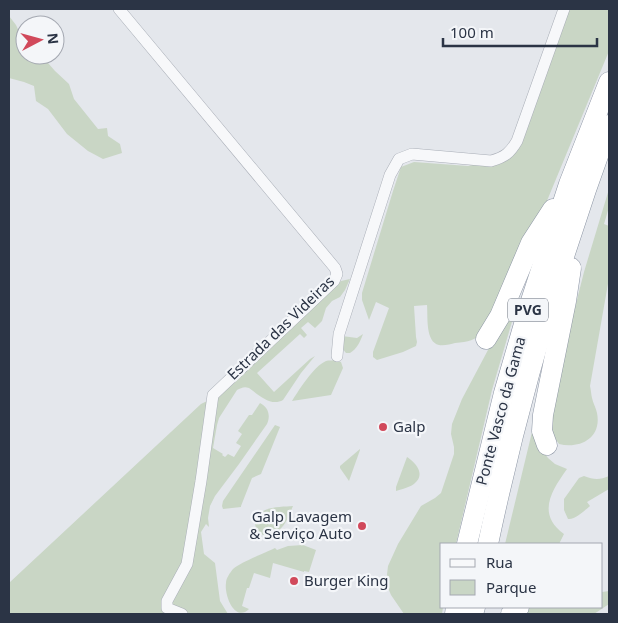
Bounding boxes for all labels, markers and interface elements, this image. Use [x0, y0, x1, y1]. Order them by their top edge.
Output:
north arrow [15, 15, 65, 65]
scale bar [443, 15, 597, 47]
text: 100 m [450, 22, 494, 42]
text: N [43, 32, 63, 45]
street label: Estrada das Videiras [222, 271, 338, 384]
road number: PVG [508, 298, 548, 322]
street label: Ponte Vasco da Gama [471, 334, 529, 487]
place label: Galp [393, 416, 425, 436]
marker: Galp [377, 421, 389, 433]
place label: Galp Lavagem & Serviço Auto [249, 506, 352, 543]
marker: Galp Lavagem & Serviço Auto [356, 520, 368, 532]
legend [440, 543, 603, 608]
text: Rua [486, 552, 513, 572]
place label: Burger King [304, 570, 389, 590]
marker: Burger King [288, 575, 300, 587]
text: Parque [486, 577, 536, 597]

